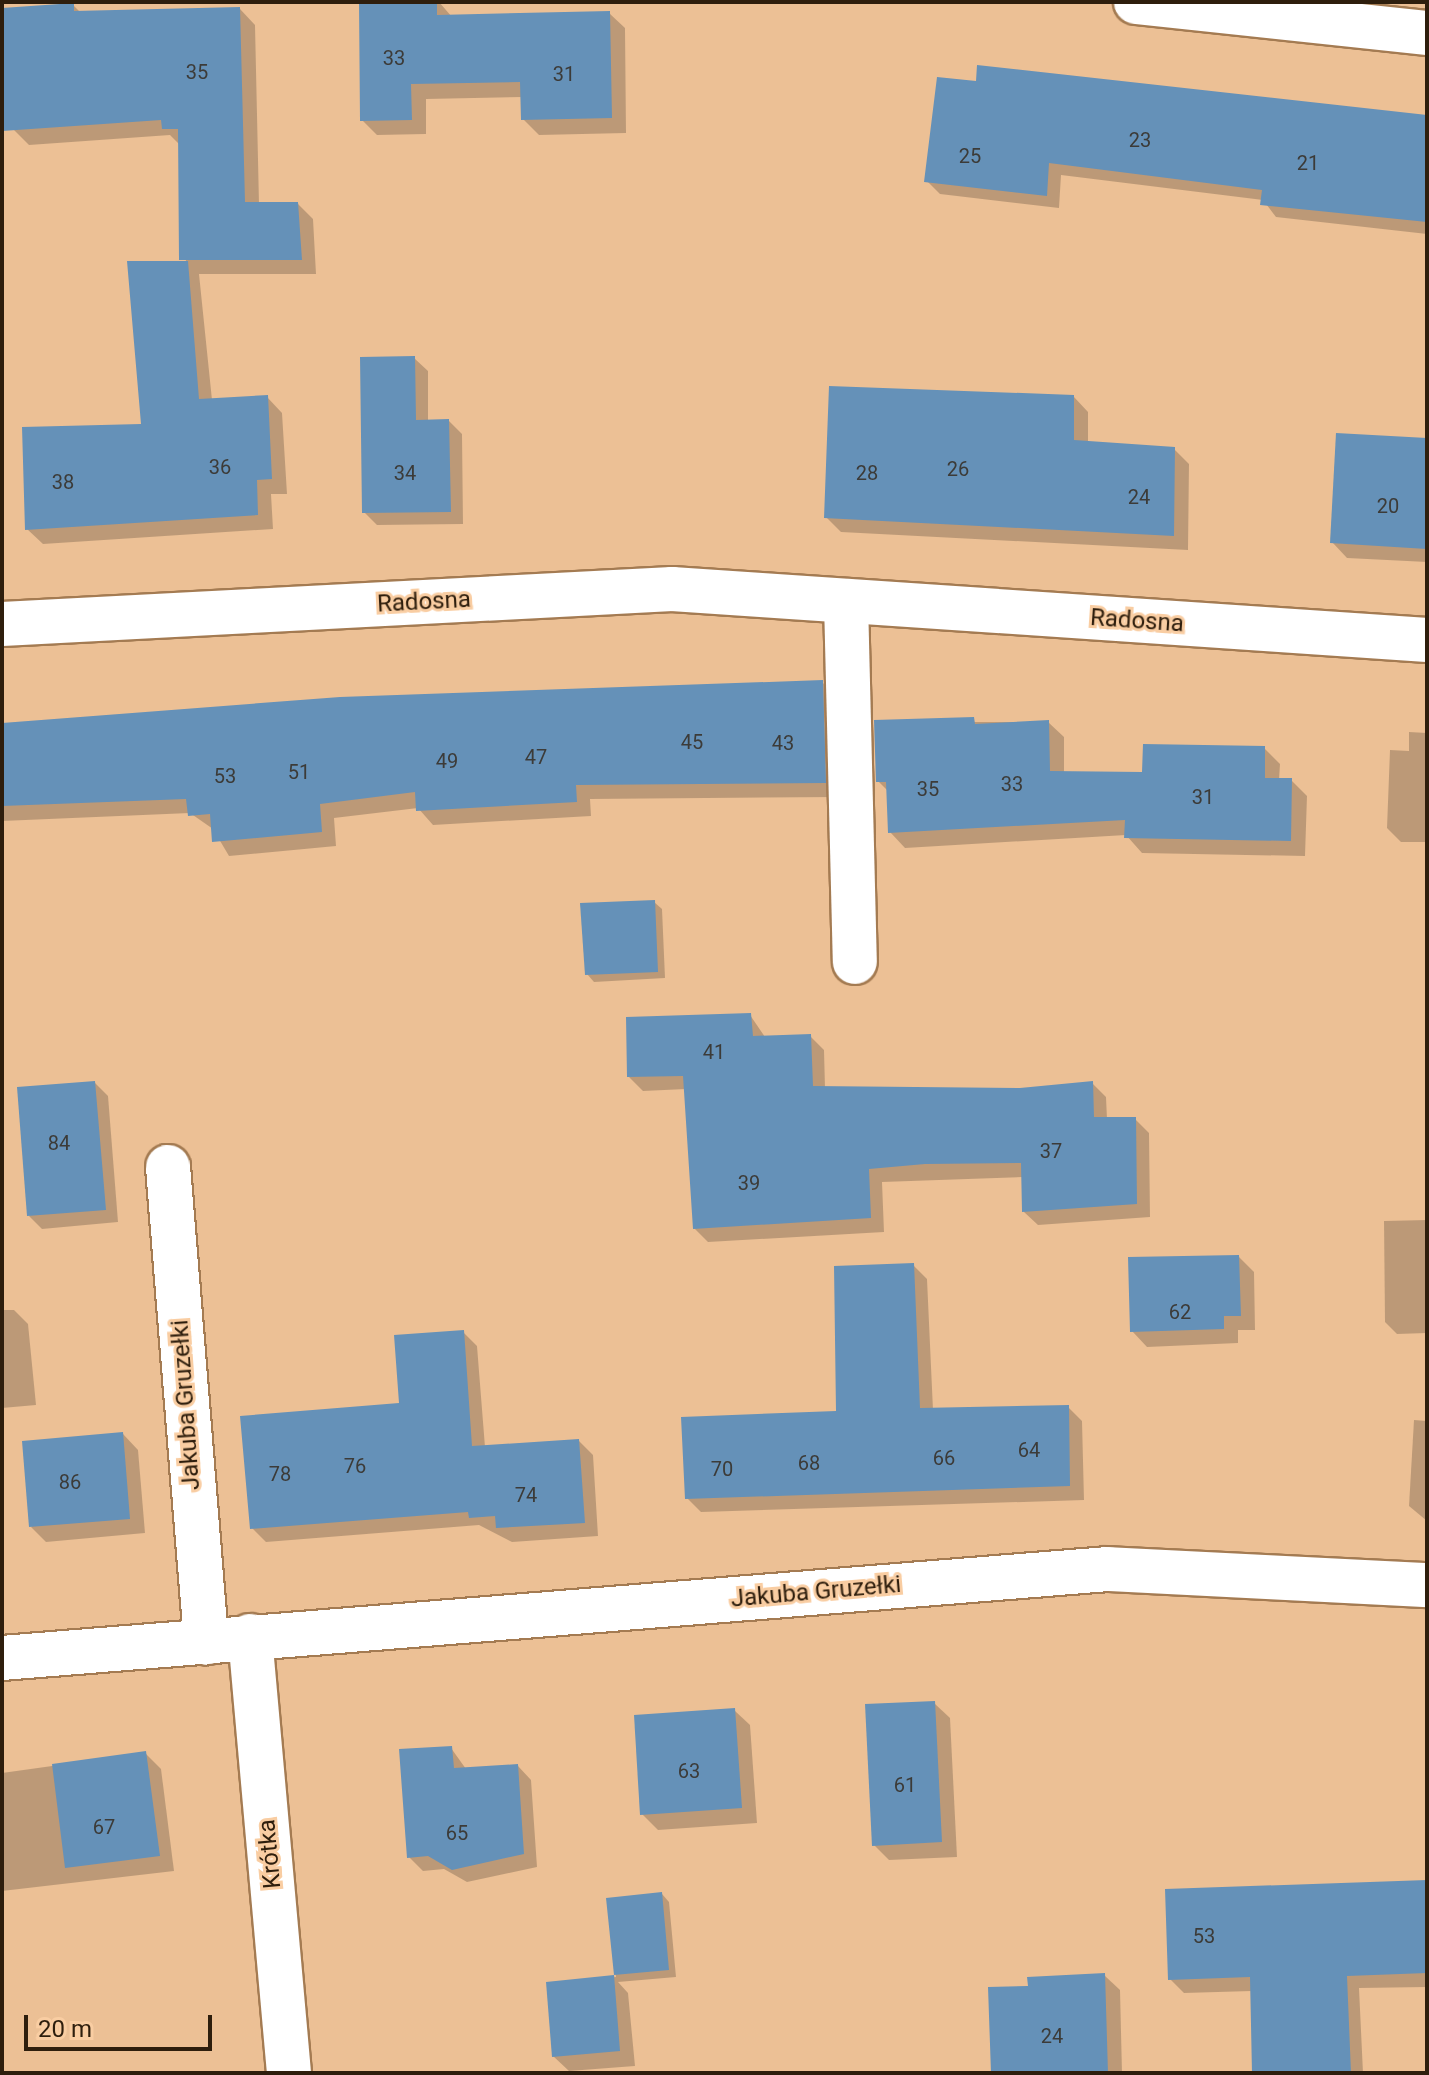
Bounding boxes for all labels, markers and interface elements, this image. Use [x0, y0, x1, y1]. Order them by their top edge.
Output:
house number: 33 [383, 46, 405, 70]
house number: 35 [186, 60, 208, 84]
house number: 31 [553, 62, 575, 86]
house number: 23 [1129, 128, 1151, 152]
house number: 25 [959, 144, 981, 168]
house number: 21 [1297, 151, 1319, 175]
house number: 36 [209, 455, 231, 479]
house number: 26 [947, 457, 969, 481]
house number: 34 [394, 461, 416, 485]
house number: 28 [856, 461, 878, 485]
house number: 38 [52, 470, 74, 494]
house number: 24 [1128, 485, 1150, 509]
house number: 20 [1377, 494, 1399, 518]
street label: Radosna [376, 585, 472, 619]
street label: Radosna [1089, 603, 1185, 639]
house number: 45 [681, 730, 703, 754]
house number: 43 [772, 731, 794, 755]
house number: 47 [525, 745, 547, 769]
house number: 49 [436, 749, 458, 773]
house number: 51 [288, 760, 310, 784]
house number: 53 [214, 764, 236, 788]
house number: 33 [1001, 772, 1023, 796]
house number: 35 [917, 777, 939, 801]
house number: 31 [1192, 785, 1214, 809]
house number: 41 [703, 1040, 725, 1064]
house number: 84 [48, 1131, 70, 1155]
house number: 37 [1040, 1139, 1062, 1163]
house number: 39 [738, 1171, 760, 1195]
house number: 62 [1169, 1300, 1191, 1324]
street label: Jakuba Gruzełki [166, 1319, 206, 1491]
house number: 64 [1018, 1438, 1040, 1462]
house number: 66 [933, 1446, 955, 1470]
house number: 68 [798, 1451, 820, 1475]
house number: 76 [344, 1454, 366, 1478]
house number: 70 [711, 1457, 733, 1481]
house number: 78 [269, 1462, 291, 1486]
house number: 86 [59, 1470, 81, 1494]
house number: 74 [515, 1483, 537, 1507]
street label: Jakuba Gruzełki [730, 1570, 902, 1614]
house number: 63 [678, 1759, 700, 1783]
house number: 61 [894, 1773, 916, 1797]
house number: 67 [93, 1815, 115, 1839]
street label: Krótka [253, 1818, 287, 1890]
house number: 65 [446, 1821, 468, 1845]
house number: 53 [1193, 1924, 1215, 1948]
scale bar [28, 1999, 216, 2049]
text: 20 m [38, 2015, 92, 2043]
house number: 24 [1041, 2024, 1063, 2048]

